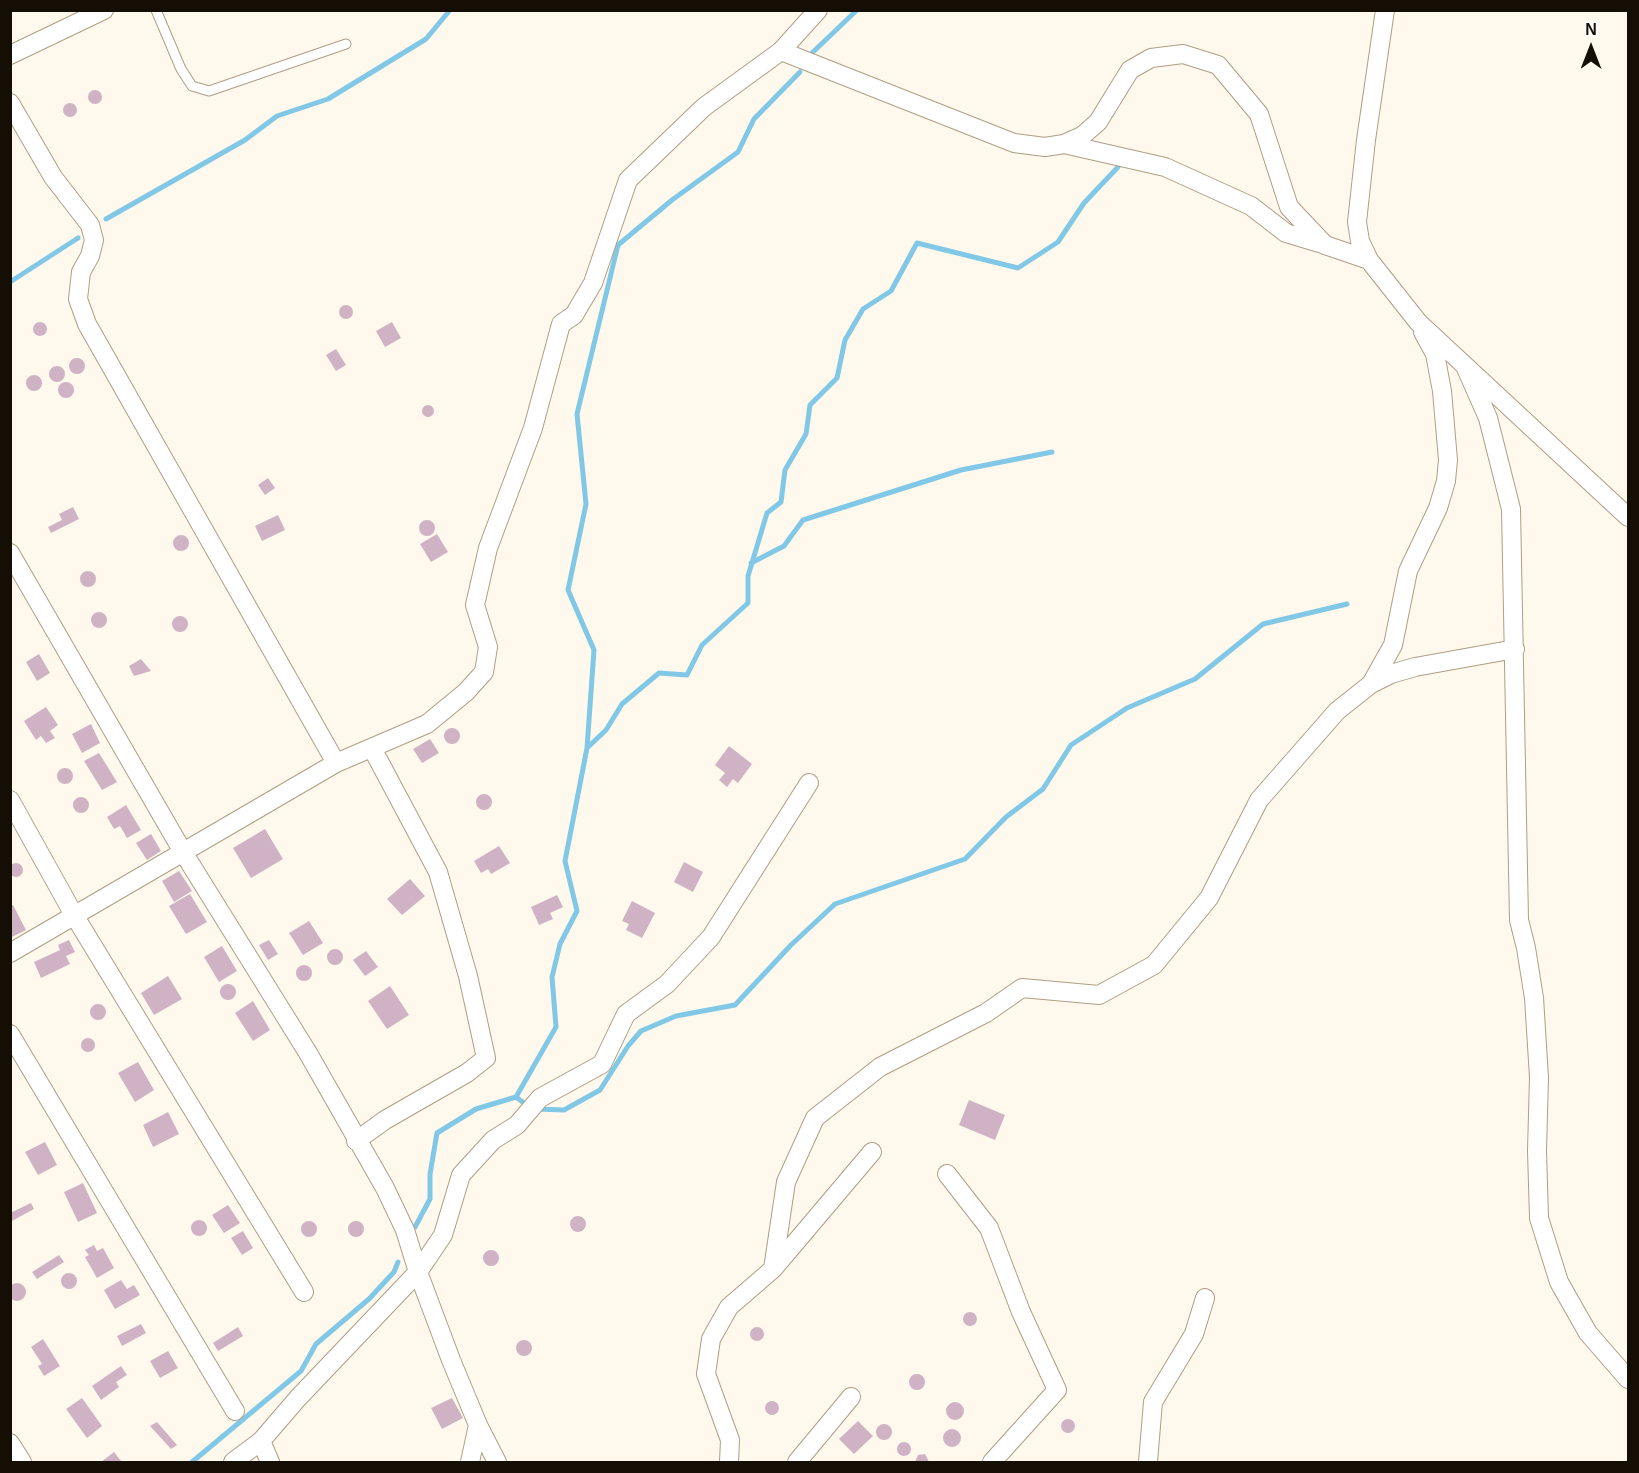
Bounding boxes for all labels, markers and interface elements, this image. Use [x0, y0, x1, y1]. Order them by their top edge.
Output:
north arrow [1561, 18, 1621, 78]
text: N [1585, 21, 1597, 38]

